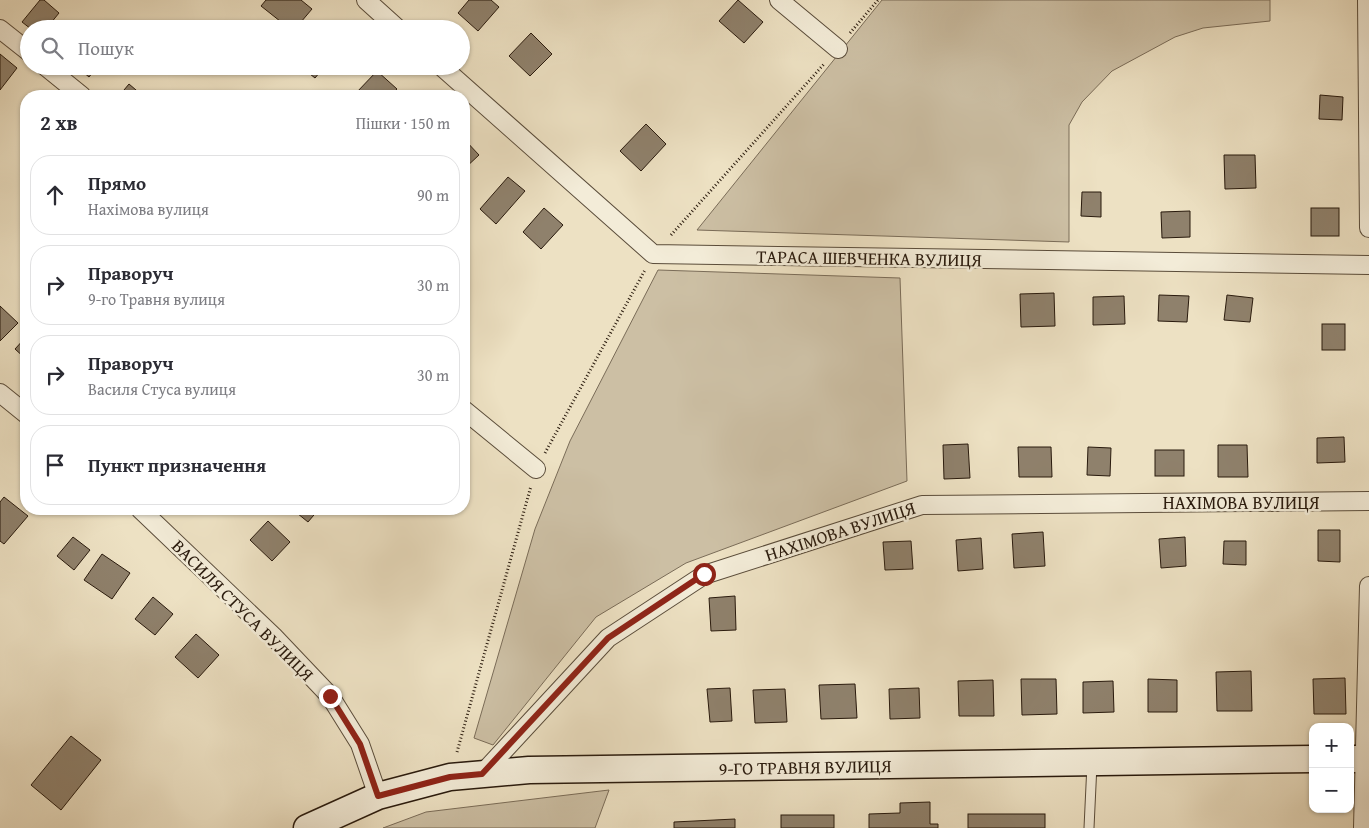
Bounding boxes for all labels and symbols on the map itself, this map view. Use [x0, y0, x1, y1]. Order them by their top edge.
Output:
street label: ТАРАСА ШЕВЧЕНКА ВУЛИЦЯ [756, 243, 982, 273]
street label: НАХІМОВА ВУЛИЦЯ [1163, 489, 1320, 516]
street label: НАХІМОВА ВУЛИЦЯ [761, 494, 919, 568]
street label: ВАСИЛЯ СТУСА ВУЛИЦЯ [166, 533, 321, 688]
route start [693, 563, 716, 586]
route end [319, 685, 342, 708]
street label: 9-ГО ТРАВНЯ ВУЛИЦЯ [718, 752, 892, 782]

